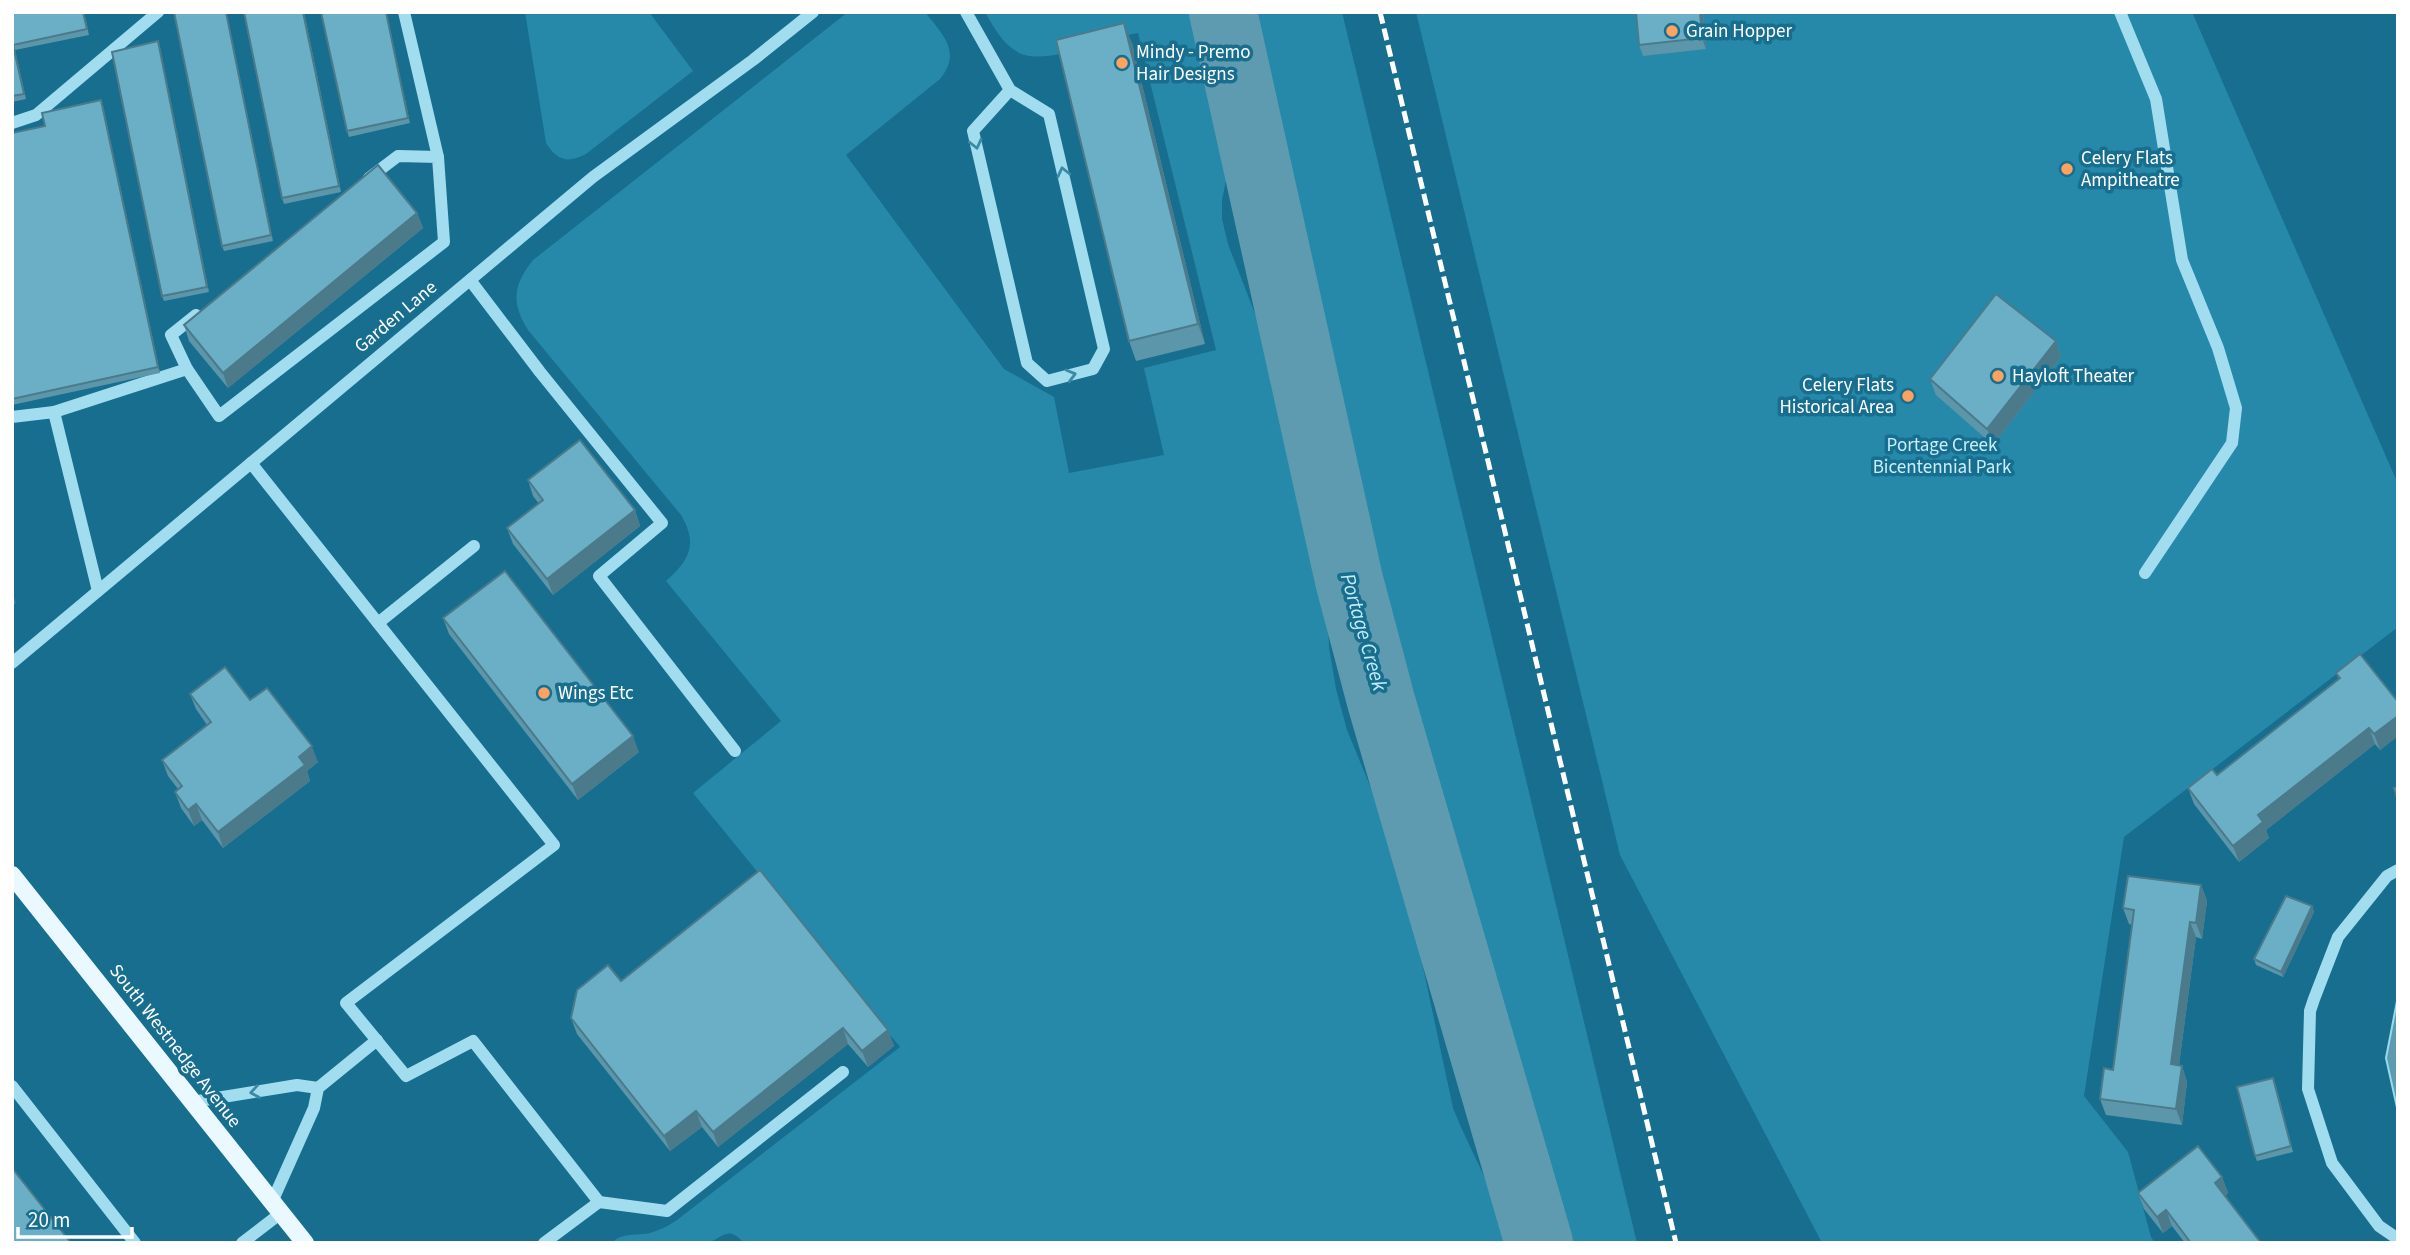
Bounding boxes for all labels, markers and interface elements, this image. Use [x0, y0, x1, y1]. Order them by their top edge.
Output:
place label: Grain Hopper [1686, 18, 1793, 45]
marker: Grain Hopper [1664, 23, 1680, 39]
place label: Mindy - Premo Hair Designs [1136, 39, 1250, 88]
marker: Mindy - Premo Hair Designs [1114, 55, 1130, 71]
one-way arrow [968, 138, 982, 150]
place label: Celery Flats Ampitheatre [2081, 145, 2180, 194]
marker: Celery Flats Ampitheatre [2059, 161, 2075, 177]
one-way arrow [1056, 166, 1071, 178]
street label: Garden Lane [349, 274, 443, 360]
place label: Hayloft Theater [2012, 363, 2135, 390]
marker: Hayloft Theater [1990, 368, 2006, 384]
one-way arrow [1064, 369, 1076, 383]
place label: Celery Flats Historical Area [1779, 372, 1894, 421]
marker: Celery Flats Historical Area [1900, 388, 1916, 404]
park label: Portage Creek Bicentennial Park [1873, 432, 2012, 481]
water label: Portage Creek [1333, 570, 1395, 695]
place label: Wings Etc [558, 680, 634, 707]
marker: Wings Etc [536, 685, 552, 701]
street label: South Westnedge Avenue [102, 958, 248, 1134]
one-way arrow [249, 1084, 261, 1099]
scale bar [18, 1196, 131, 1240]
text: 20 m [28, 1205, 70, 1235]

